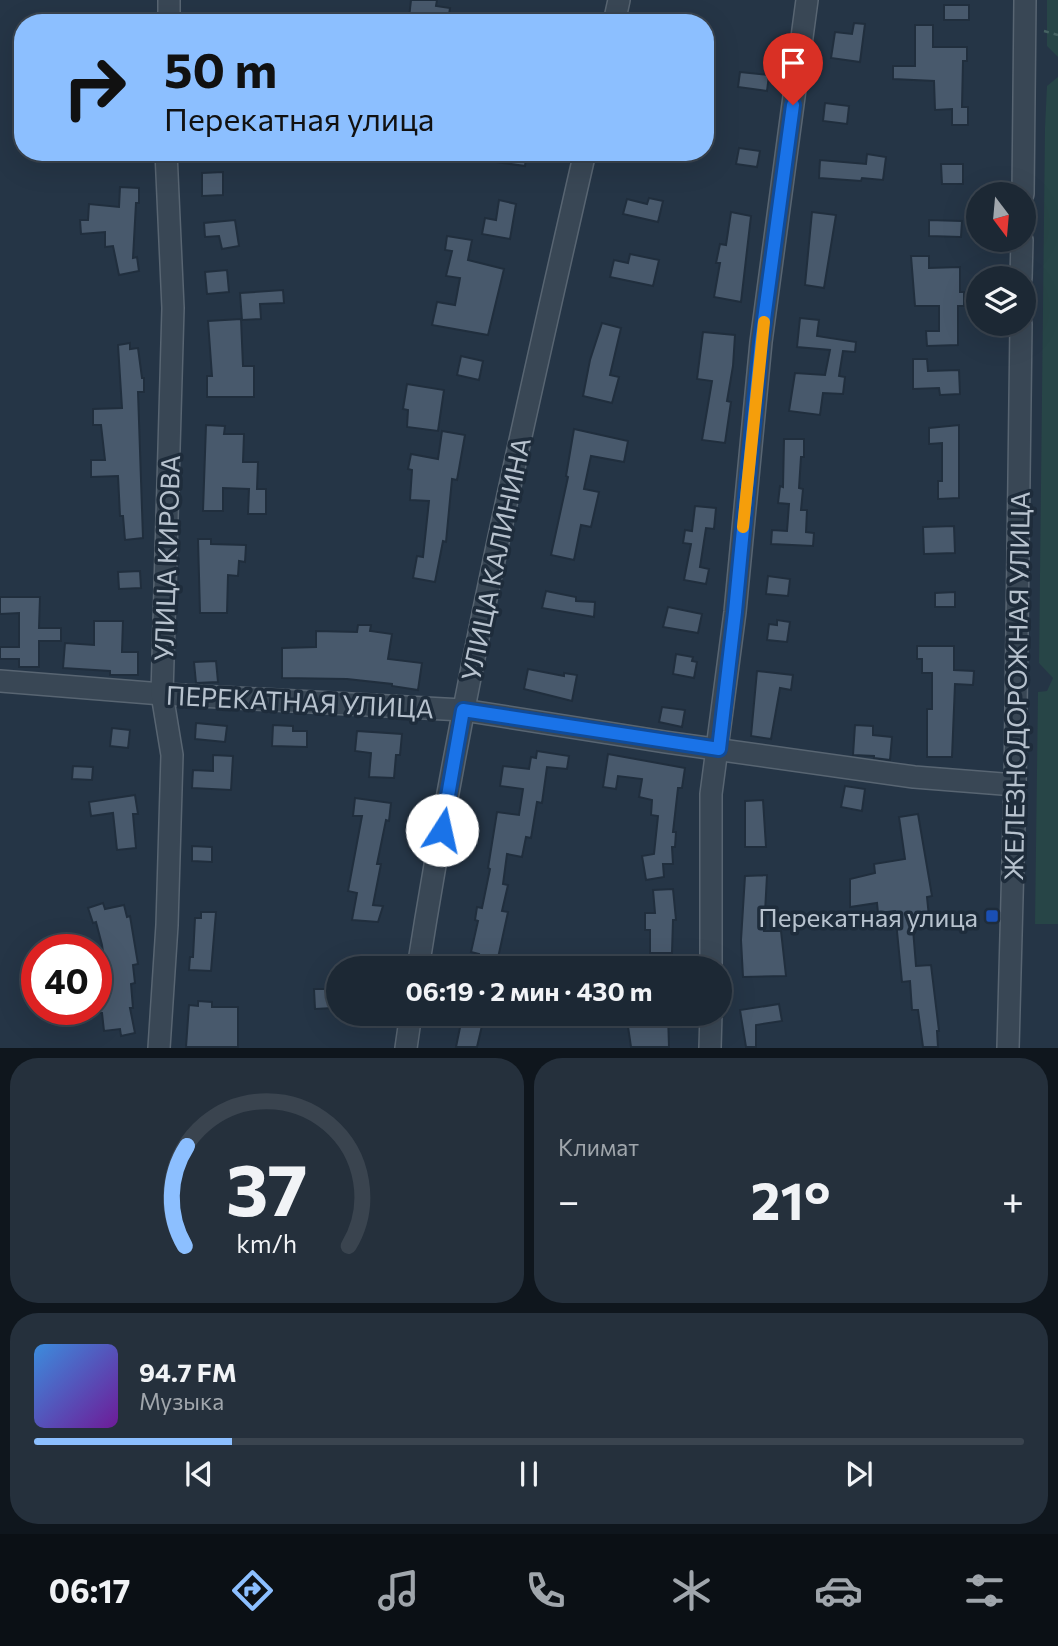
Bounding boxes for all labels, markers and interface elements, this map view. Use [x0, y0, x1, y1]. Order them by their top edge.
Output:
pin [763, 33, 823, 105]
text: 50 m [164, 38, 277, 98]
icon: right [49, 42, 140, 133]
icon: arrive [774, 44, 812, 82]
text: Перекатная улица [164, 98, 434, 138]
north arrow [966, 182, 1036, 252]
map controls [966, 182, 1036, 336]
button: layers [966, 266, 1036, 336]
street label: УЛИЦА КАЛИНИНА [454, 434, 536, 684]
street label: УЛИЦА КИРОВА [147, 454, 185, 662]
street label: ЖЕЛЕЗНОДОРОЖНАЯ УЛИЦА [997, 491, 1035, 881]
street label: ПЕРЕКАТНАЯ УЛИЦА [165, 679, 435, 724]
position arrow [405, 793, 479, 867]
place label: Перекатная улица [758, 901, 978, 932]
marker: Перекатная улица [984, 908, 1000, 924]
speed limit sign: 40 [21, 934, 112, 1025]
text: 06:19 · 2 мин · 430 m [406, 975, 652, 1006]
text: Климат [558, 1133, 639, 1161]
text: 37 [226, 1143, 308, 1232]
text: 21° [751, 1167, 830, 1231]
text: − [558, 1176, 580, 1223]
text: + [1002, 1176, 1024, 1223]
text: km/h [237, 1228, 297, 1258]
text: 94.7 FM [139, 1356, 237, 1387]
text: Музыка [139, 1387, 224, 1415]
icon: previous [180, 1455, 218, 1493]
icon: pause [510, 1455, 548, 1493]
icon: next [840, 1455, 878, 1493]
icon: directions [228, 1566, 277, 1615]
icon: music [374, 1566, 423, 1615]
icon: phone [521, 1566, 570, 1615]
icon: climate [667, 1566, 716, 1615]
icon: car [814, 1566, 863, 1615]
icon: filters [960, 1566, 1009, 1615]
text: 06:17 [49, 1570, 130, 1610]

